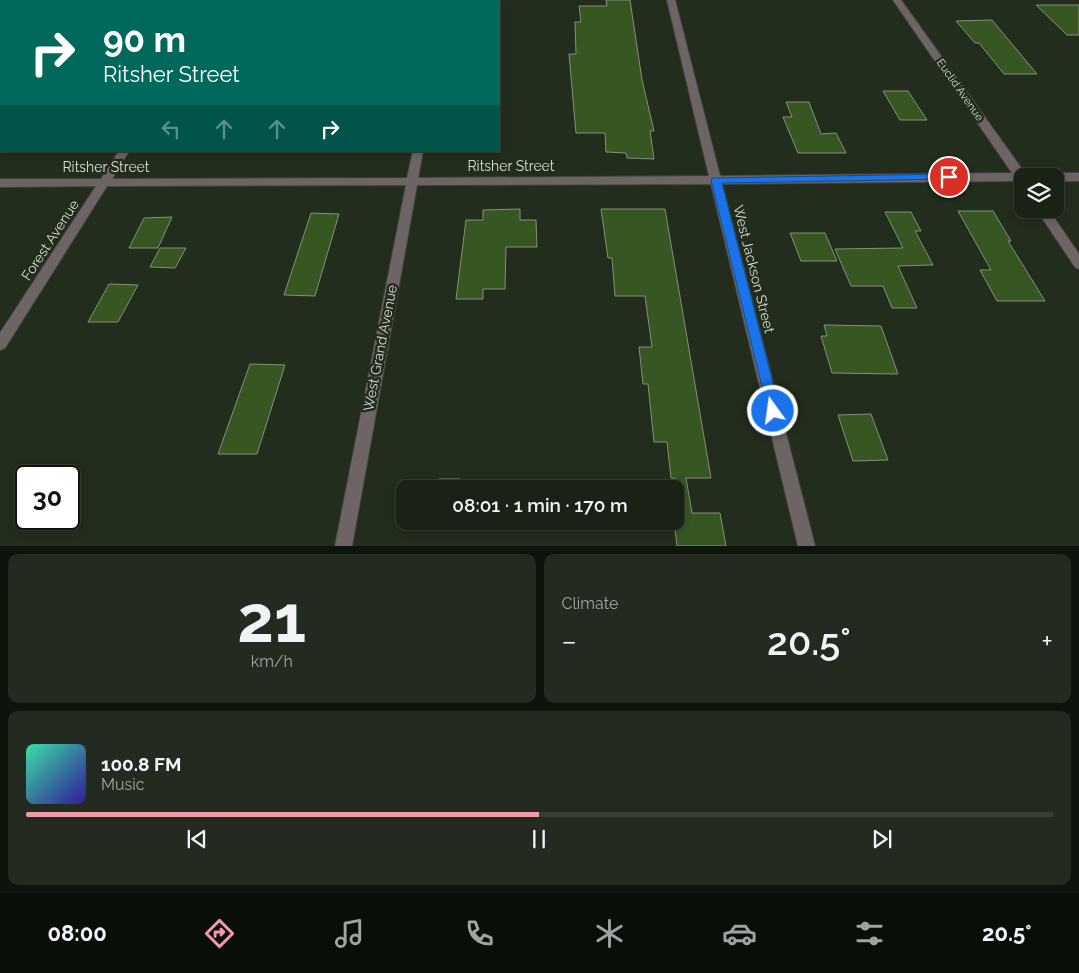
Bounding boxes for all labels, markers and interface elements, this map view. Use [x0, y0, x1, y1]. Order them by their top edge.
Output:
text: 90 m [103, 19, 186, 60]
icon: right [20, 20, 85, 85]
street label: Euclid Avenue [934, 57, 986, 124]
text: Ritsher Street [103, 61, 240, 87]
icon: left [157, 115, 185, 143]
icon: ahead [210, 115, 238, 143]
icon: ahead [263, 115, 291, 143]
icon: right [316, 115, 344, 143]
pin [928, 156, 970, 198]
street label: Ritsher Street [468, 158, 555, 174]
street label: Ritsher Street [63, 159, 150, 175]
icon: arrive [935, 163, 963, 191]
map controls [1014, 168, 1064, 218]
button: layers [1014, 168, 1064, 218]
street label: Forest Avenue [18, 197, 82, 283]
street label: West Jackson Street [730, 203, 778, 335]
street label: West Grand Avenue [360, 283, 400, 413]
position arrow [746, 384, 798, 436]
speed limit sign: 30 [15, 465, 80, 530]
text: 08:01 · 1 min · 170 m [452, 494, 628, 516]
text: 21 [237, 581, 306, 657]
text: Climate [562, 594, 618, 613]
text: 20.5° [767, 619, 851, 664]
text: − [562, 625, 577, 658]
text: + [1041, 625, 1053, 658]
text: km/h [251, 652, 293, 671]
text: 100.8 FM [101, 753, 181, 775]
text: Music [101, 775, 145, 794]
icon: previous [183, 825, 211, 853]
icon: pause [525, 825, 553, 853]
icon: next [868, 825, 896, 853]
icon: directions [202, 916, 237, 951]
icon: music [332, 916, 367, 951]
icon: phone [462, 916, 497, 951]
icon: climate [592, 916, 627, 951]
icon: car [722, 916, 757, 951]
icon: filters [852, 916, 887, 951]
text: 08:00 [48, 920, 107, 946]
text: 20.5° [982, 920, 1031, 946]

